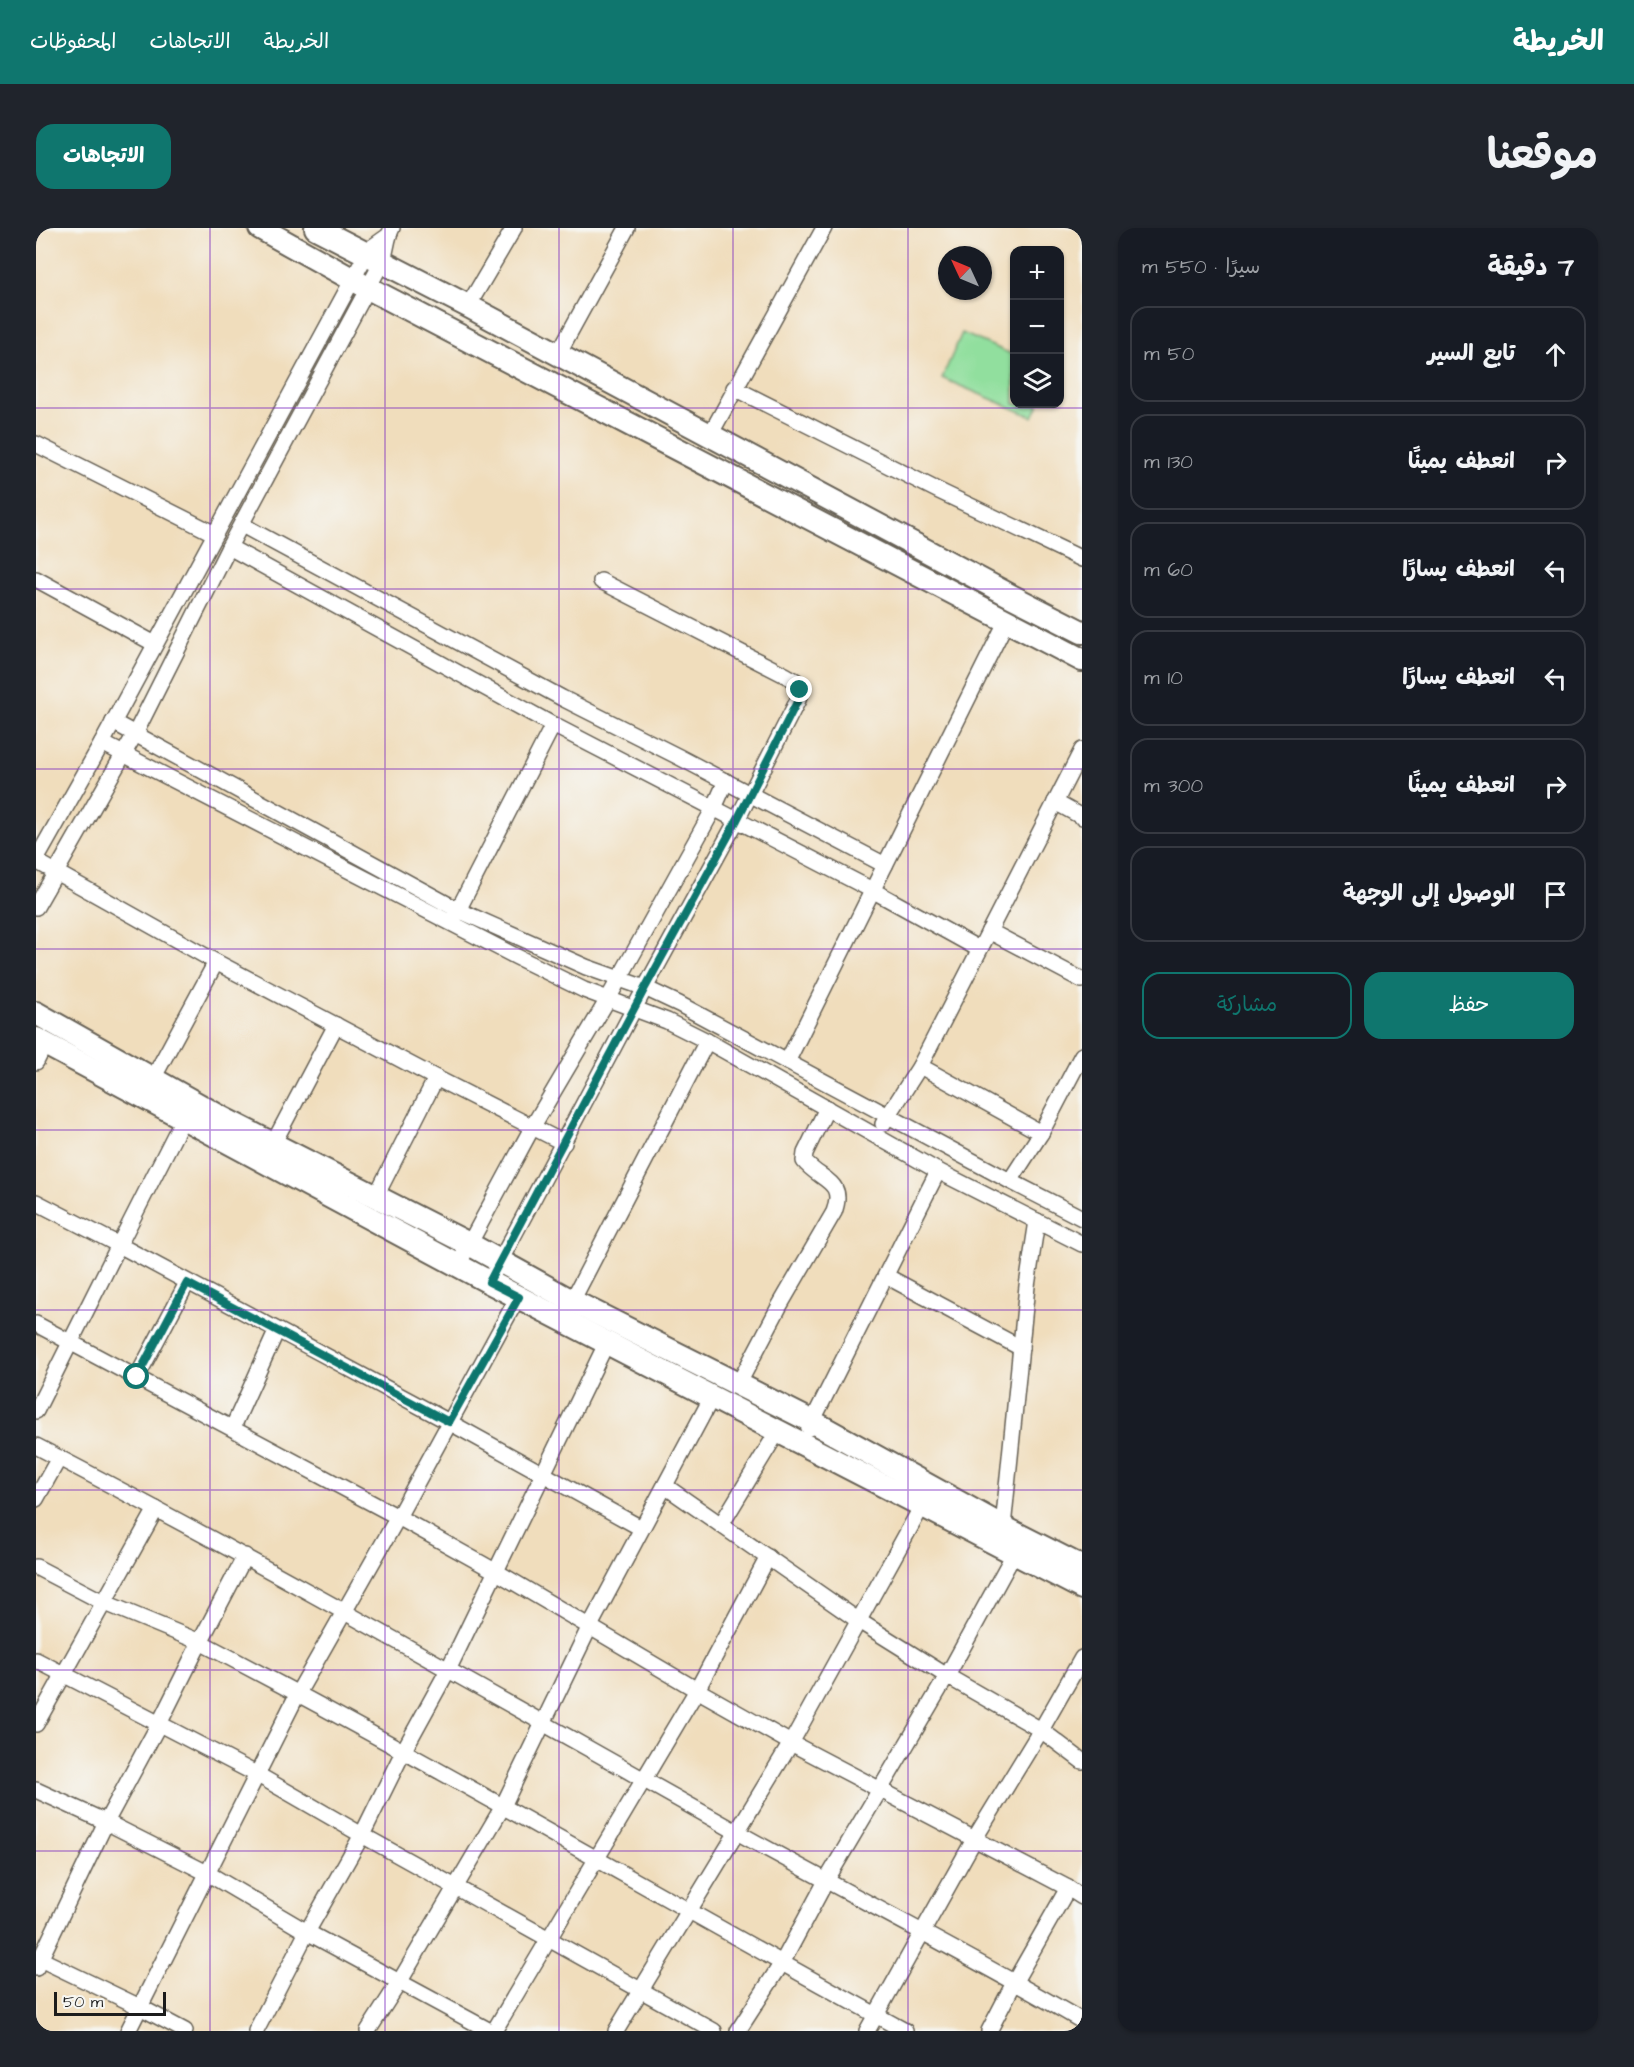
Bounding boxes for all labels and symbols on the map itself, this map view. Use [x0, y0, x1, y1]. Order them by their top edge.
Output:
north arrow [938, 246, 992, 300]
route end [786, 676, 812, 702]
route start [123, 1363, 149, 1389]
scale bar [54, 1989, 166, 2016]

